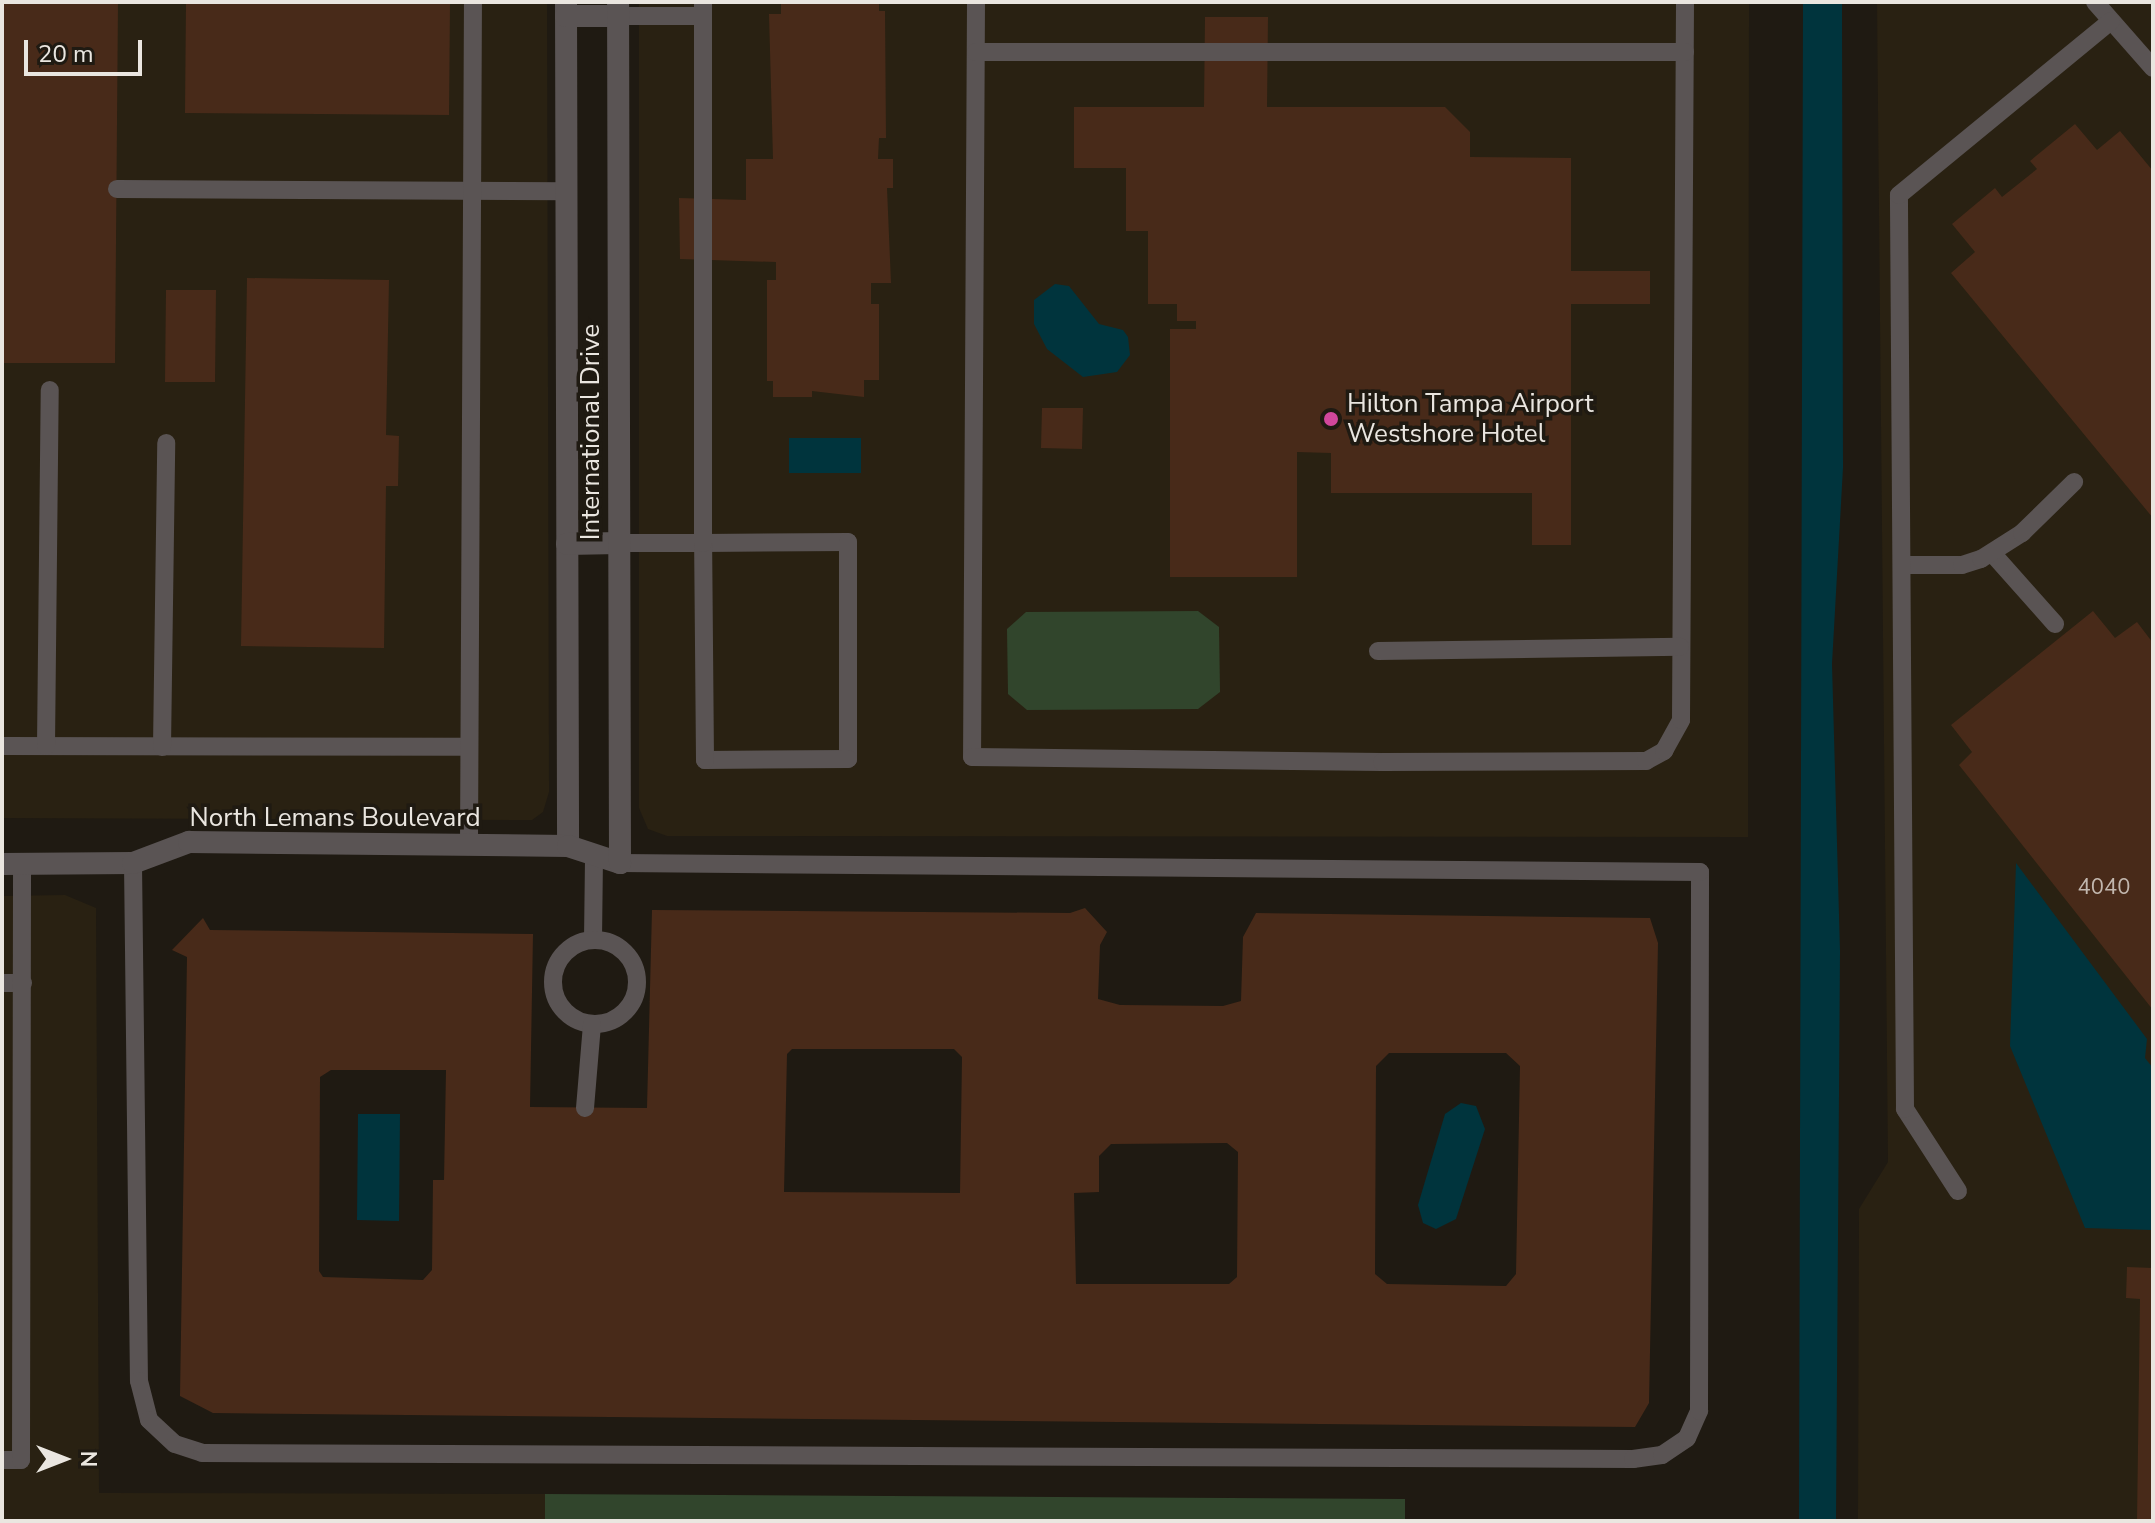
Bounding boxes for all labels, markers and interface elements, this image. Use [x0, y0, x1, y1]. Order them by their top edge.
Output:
scale bar [28, 24, 146, 74]
text: 20 m [38, 38, 94, 70]
street label: International Drive [575, 324, 607, 540]
place label: Hilton Tampa Airport Westshore Hotel [1347, 388, 1593, 450]
marker: Hilton Tampa Airport Westshore Hotel [1322, 410, 1340, 428]
street label: North Lemans Boulevard [189, 802, 481, 834]
house number: 4040 [2078, 875, 2130, 901]
north arrow [24, 1419, 104, 1499]
text: N [73, 1451, 103, 1467]

